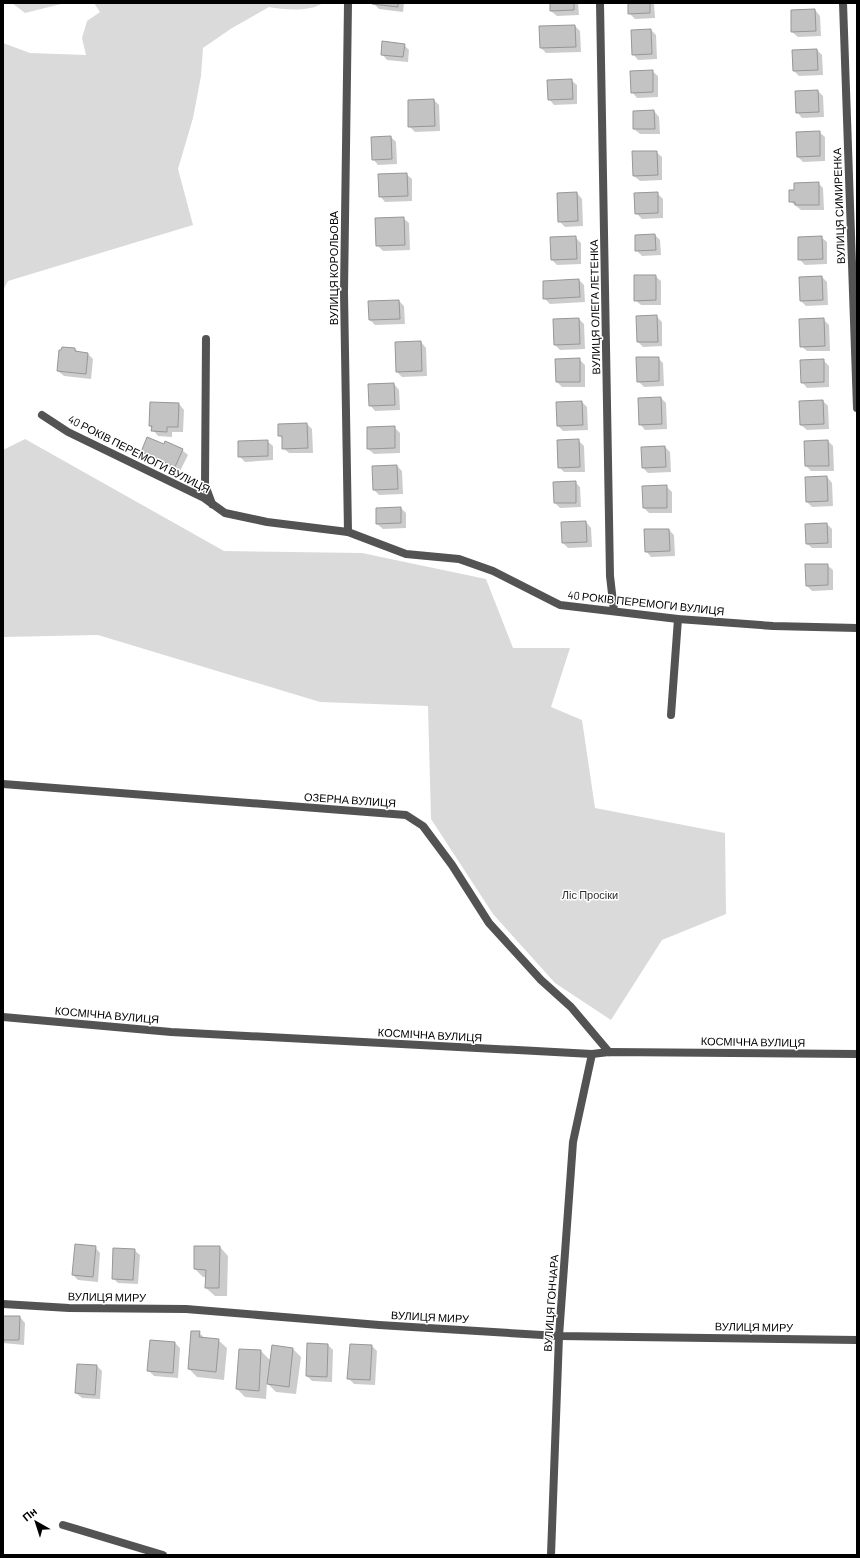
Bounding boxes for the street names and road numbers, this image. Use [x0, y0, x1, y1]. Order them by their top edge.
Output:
street label: ВУЛИЦЯ СИМИРЕНКА [830, 147, 847, 264]
street label: ВУЛИЦЯ КОРОЛЬОВА [327, 210, 340, 325]
street label: ВУЛИЦЯ ОЛЕГА ЛЕТЕНКА [587, 239, 602, 375]
street label: 40 РОКІВ ПЕРЕМОГИ ВУЛИЦЯ [66, 412, 212, 495]
street label: 40 РОКІВ ПЕРЕМОГИ ВУЛИЦЯ [567, 588, 725, 617]
street label: ОЗЕРНА ВУЛИЦЯ [304, 790, 397, 809]
street label: КОСМІЧНА ВУЛИЦЯ [54, 1003, 160, 1026]
street label: КОСМІЧНА ВУЛИЦЯ [378, 1025, 483, 1044]
street label: КОСМІЧНА ВУЛИЦЯ [701, 1034, 805, 1049]
street label: ВУЛИЦЯ ГОНЧАРА [541, 1253, 560, 1352]
street label: ВУЛИЦЯ МИРУ [68, 1289, 147, 1304]
street label: ВУЛИЦЯ МИРУ [391, 1308, 470, 1325]
street label: ВУЛИЦЯ МИРУ [715, 1319, 794, 1334]

